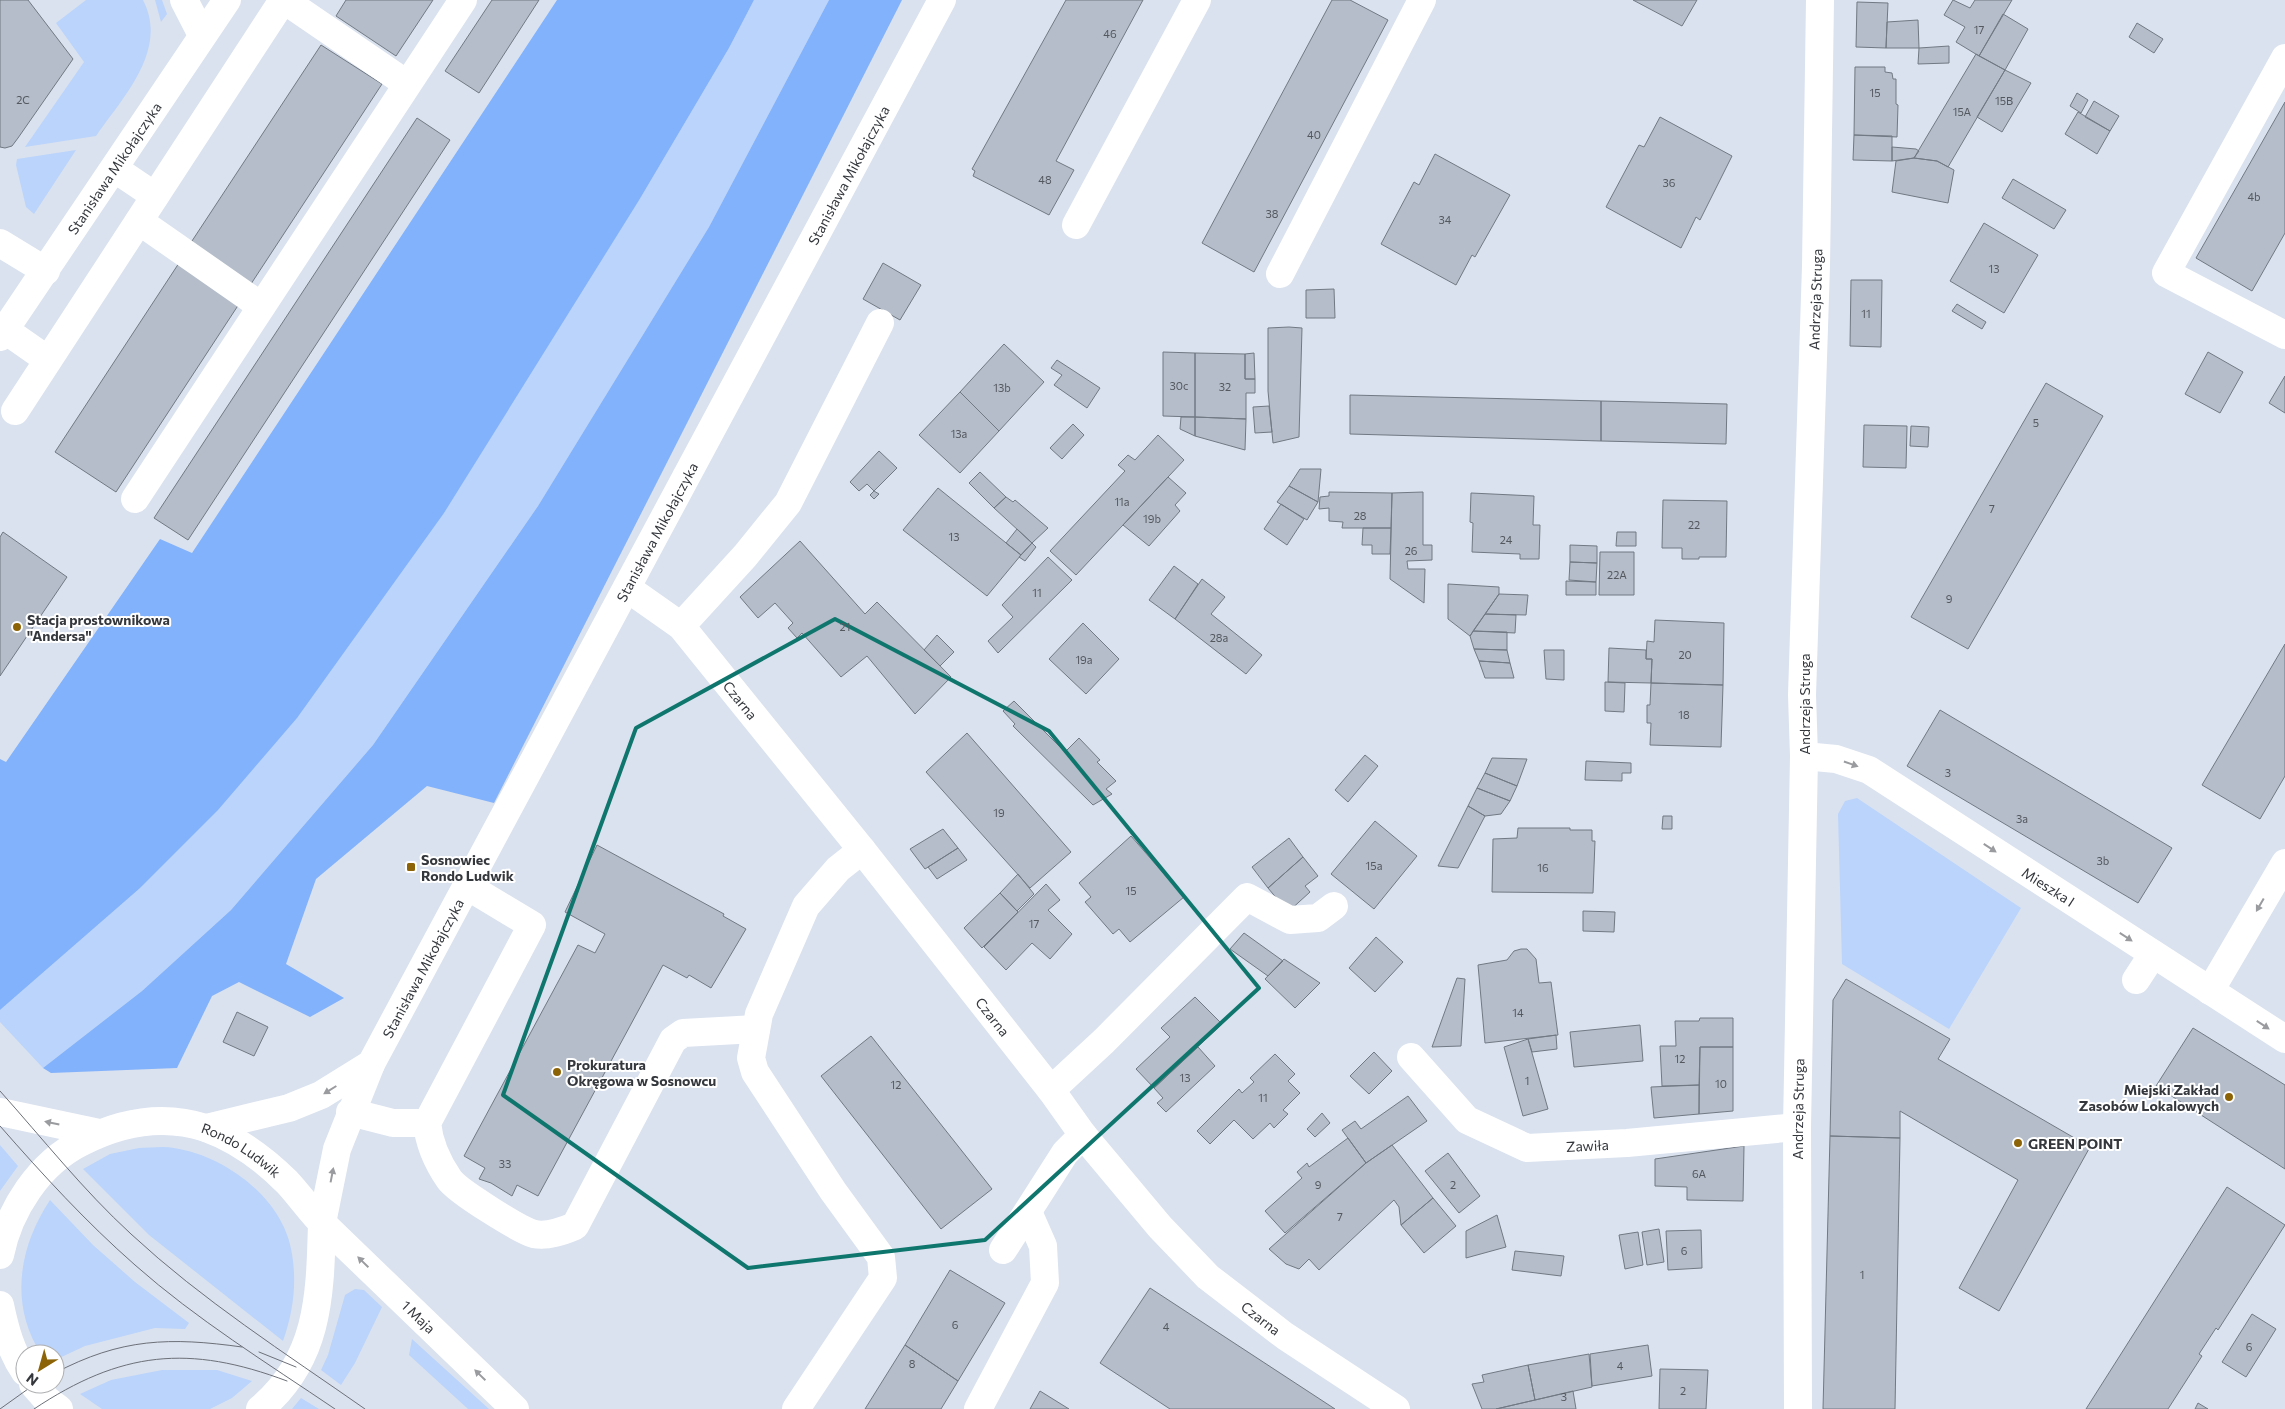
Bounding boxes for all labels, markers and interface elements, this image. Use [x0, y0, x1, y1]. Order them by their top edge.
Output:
house number: 17 [1974, 23, 1984, 36]
house number: 46 [1103, 27, 1117, 40]
house number: 15 [1869, 86, 1881, 99]
house number: 2C [16, 93, 30, 106]
house number: 15B [1995, 94, 2013, 107]
street label: Stanisława Mikołajczyka [63, 99, 164, 237]
street label: Stanisława Mikołajczyka [804, 102, 892, 248]
house number: 15A [1953, 105, 1972, 118]
house number: 40 [1307, 128, 1321, 141]
house number: 48 [1038, 173, 1052, 186]
house number: 36 [1663, 176, 1676, 189]
house number: 4b [2247, 190, 2261, 203]
house number: 38 [1266, 207, 1279, 220]
house number: 34 [1439, 213, 1452, 226]
street label: Andrzeja Struga [1805, 249, 1825, 350]
house number: 13 [1989, 262, 1999, 275]
house number: 11 [1861, 307, 1871, 320]
house number: 30c [1170, 379, 1188, 392]
house number: 32 [1219, 380, 1231, 393]
house number: 13b [993, 381, 1011, 394]
house number: 5 [2033, 416, 2039, 429]
house number: 13a [951, 427, 967, 440]
street label: Stanisława Mikołajczyka [612, 459, 701, 604]
house number: 11a [1114, 495, 1130, 508]
house number: 7 [1989, 502, 1995, 515]
house number: 28 [1354, 509, 1367, 522]
house number: 19b [1143, 512, 1161, 525]
house number: 22 [1688, 518, 1700, 531]
house number: 13 [949, 530, 959, 543]
house number: 24 [1500, 533, 1513, 546]
house number: 26 [1405, 544, 1418, 557]
house number: 22A [1607, 568, 1627, 581]
house number: 11 [1032, 586, 1042, 599]
house number: 9 [1946, 592, 1953, 605]
place label: Stacja prostownikowa "Andersa" [27, 611, 170, 644]
house number: 21 [840, 620, 850, 633]
marker: Stacja prostownikowa "Andersa" [11, 621, 23, 633]
house number: 28a [1210, 631, 1228, 644]
house number: 20 [1678, 648, 1692, 661]
house number: 19a [1075, 653, 1093, 666]
street label: Andrzeja Struga [1796, 653, 1813, 755]
street label: Czarna [720, 677, 761, 723]
house number: 18 [1678, 708, 1690, 721]
one-way arrow [1844, 761, 1859, 768]
house number: 3 [1945, 766, 1951, 779]
house number: 19 [993, 806, 1005, 819]
house number: 3a [2016, 812, 2028, 825]
one-way arrow [1983, 844, 1996, 853]
place label: Sosnowiec Rondo Ludwik [421, 851, 514, 884]
house number: 3b [2097, 854, 2109, 867]
house number: 15a [1366, 859, 1382, 872]
marker: Sosnowiec Rondo Ludwik [405, 861, 417, 873]
house number: 16 [1537, 861, 1549, 874]
street label: Mieszka I [2019, 863, 2078, 909]
house number: 15 [1125, 884, 1137, 897]
street label: Stanisława Mikołajczyka [378, 895, 467, 1041]
one-way arrow [2256, 899, 2265, 912]
house number: 17 [1029, 917, 1039, 930]
one-way arrow [2119, 932, 2133, 942]
street label: Czarna [973, 994, 1014, 1039]
house number: 14 [1512, 1006, 1524, 1019]
one-way arrow [2256, 1020, 2269, 1029]
house number: 12 [1675, 1052, 1685, 1065]
place label: Prokuratura Okręgowa w Sosnowcu [567, 1056, 716, 1089]
street label: Andrzeja Struga [1788, 1058, 1807, 1160]
marker: Prokuratura Okręgowa w Sosnowcu [551, 1066, 563, 1078]
house number: 13 [1180, 1071, 1190, 1084]
house number: 1 [1525, 1074, 1529, 1087]
house number: 10 [1715, 1077, 1727, 1090]
house number: 12 [891, 1078, 901, 1091]
place label: Miejski Zakład Zasobów Lokalowych [2079, 1081, 2219, 1114]
one-way arrow [323, 1085, 336, 1094]
house number: 11 [1258, 1091, 1268, 1104]
marker: Miejski Zakład Zasobów Lokalowych [2223, 1091, 2235, 1103]
one-way arrow [44, 1119, 59, 1127]
street label: Rondo Ludwik [199, 1119, 285, 1181]
street label: Zawiła [1566, 1135, 1609, 1155]
place label: GREEN POINT [2028, 1135, 2122, 1152]
marker: GREEN POINT [2012, 1137, 2024, 1149]
house number: 33 [499, 1157, 511, 1170]
one-way arrow [328, 1167, 336, 1183]
house number: 6A [1692, 1167, 1706, 1180]
house number: 9 [1315, 1178, 1322, 1191]
house number: 2 [1450, 1178, 1456, 1191]
house number: 7 [1337, 1210, 1343, 1223]
house number: 6 [1681, 1244, 1688, 1257]
one-way arrow [358, 1256, 370, 1268]
house number: 1 [1860, 1268, 1864, 1281]
street label: 1 Maja [399, 1296, 439, 1336]
street label: Czarna [1238, 1297, 1284, 1338]
house number: 6 [952, 1318, 959, 1331]
house number: 4 [1163, 1320, 1170, 1333]
house number: 6 [2246, 1340, 2253, 1353]
north arrow [15, 1344, 65, 1394]
house number: 8 [909, 1357, 916, 1370]
house number: 4 [1617, 1359, 1624, 1372]
one-way arrow [474, 1369, 486, 1381]
text: N [23, 1370, 41, 1390]
house number: 2 [1680, 1384, 1686, 1397]
house number: 3 [1561, 1390, 1567, 1403]

